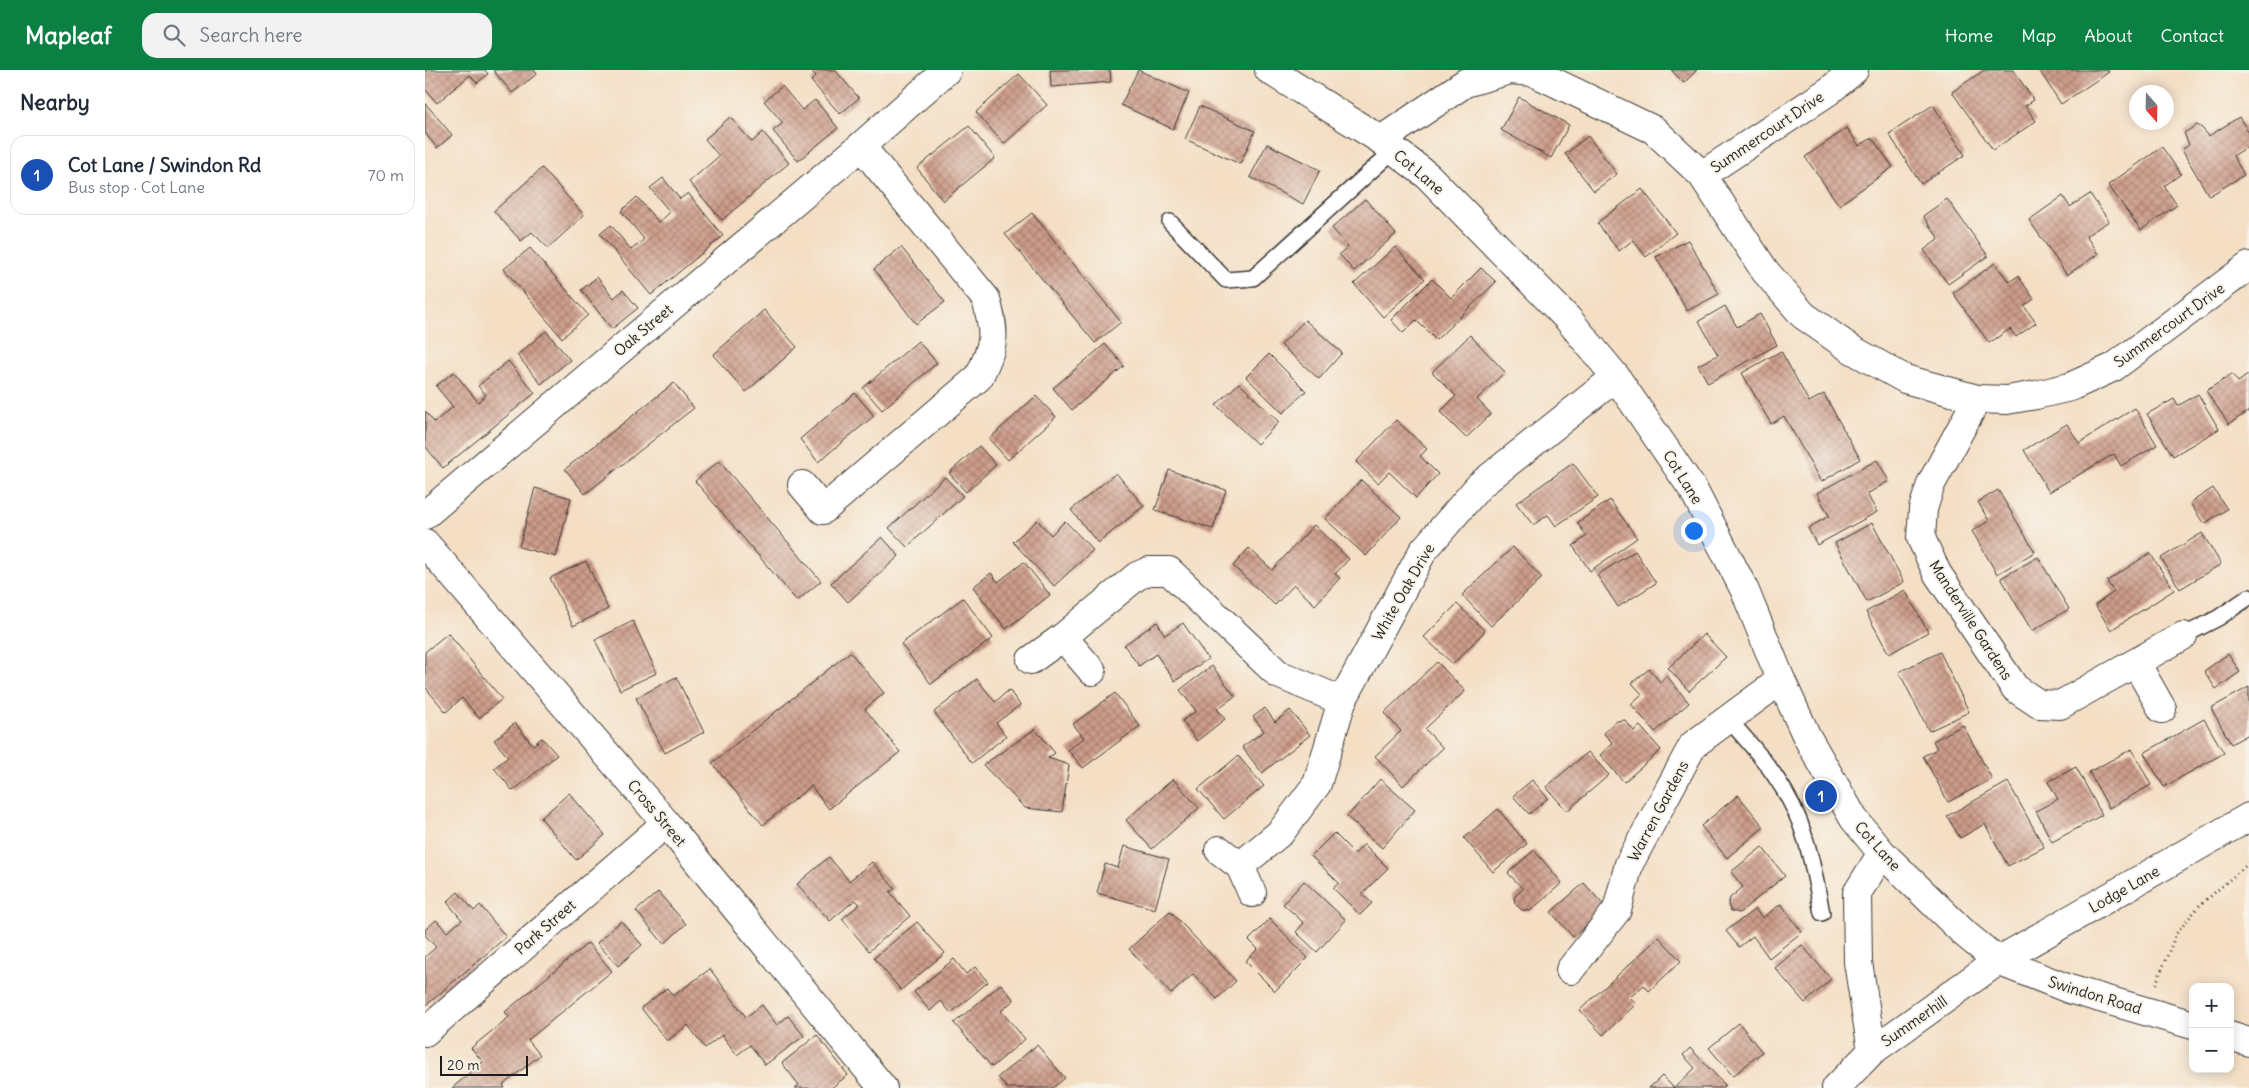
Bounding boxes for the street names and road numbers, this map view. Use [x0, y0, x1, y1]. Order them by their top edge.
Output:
street label: Summercourt Drive [1707, 87, 1827, 177]
street label: Cot Lane [1390, 145, 1448, 199]
street label: Summercourt Drive [2110, 278, 2228, 372]
street label: Oak Street [610, 300, 676, 360]
street label: Cot Lane [1659, 446, 1707, 508]
street label: White Oak Drive [1368, 540, 1438, 644]
street label: Manderville Gardens [1925, 557, 2017, 684]
street label: Warren Gardens [1623, 757, 1693, 865]
street label: Cross Street [624, 776, 690, 850]
street label: Cot Lane [1851, 817, 1905, 875]
street label: Lodge Lane [2085, 861, 2163, 917]
street label: Park Street [511, 895, 579, 959]
street label: Swindon Road [2046, 972, 2144, 1018]
street label: Summerhill [1877, 991, 1951, 1051]

